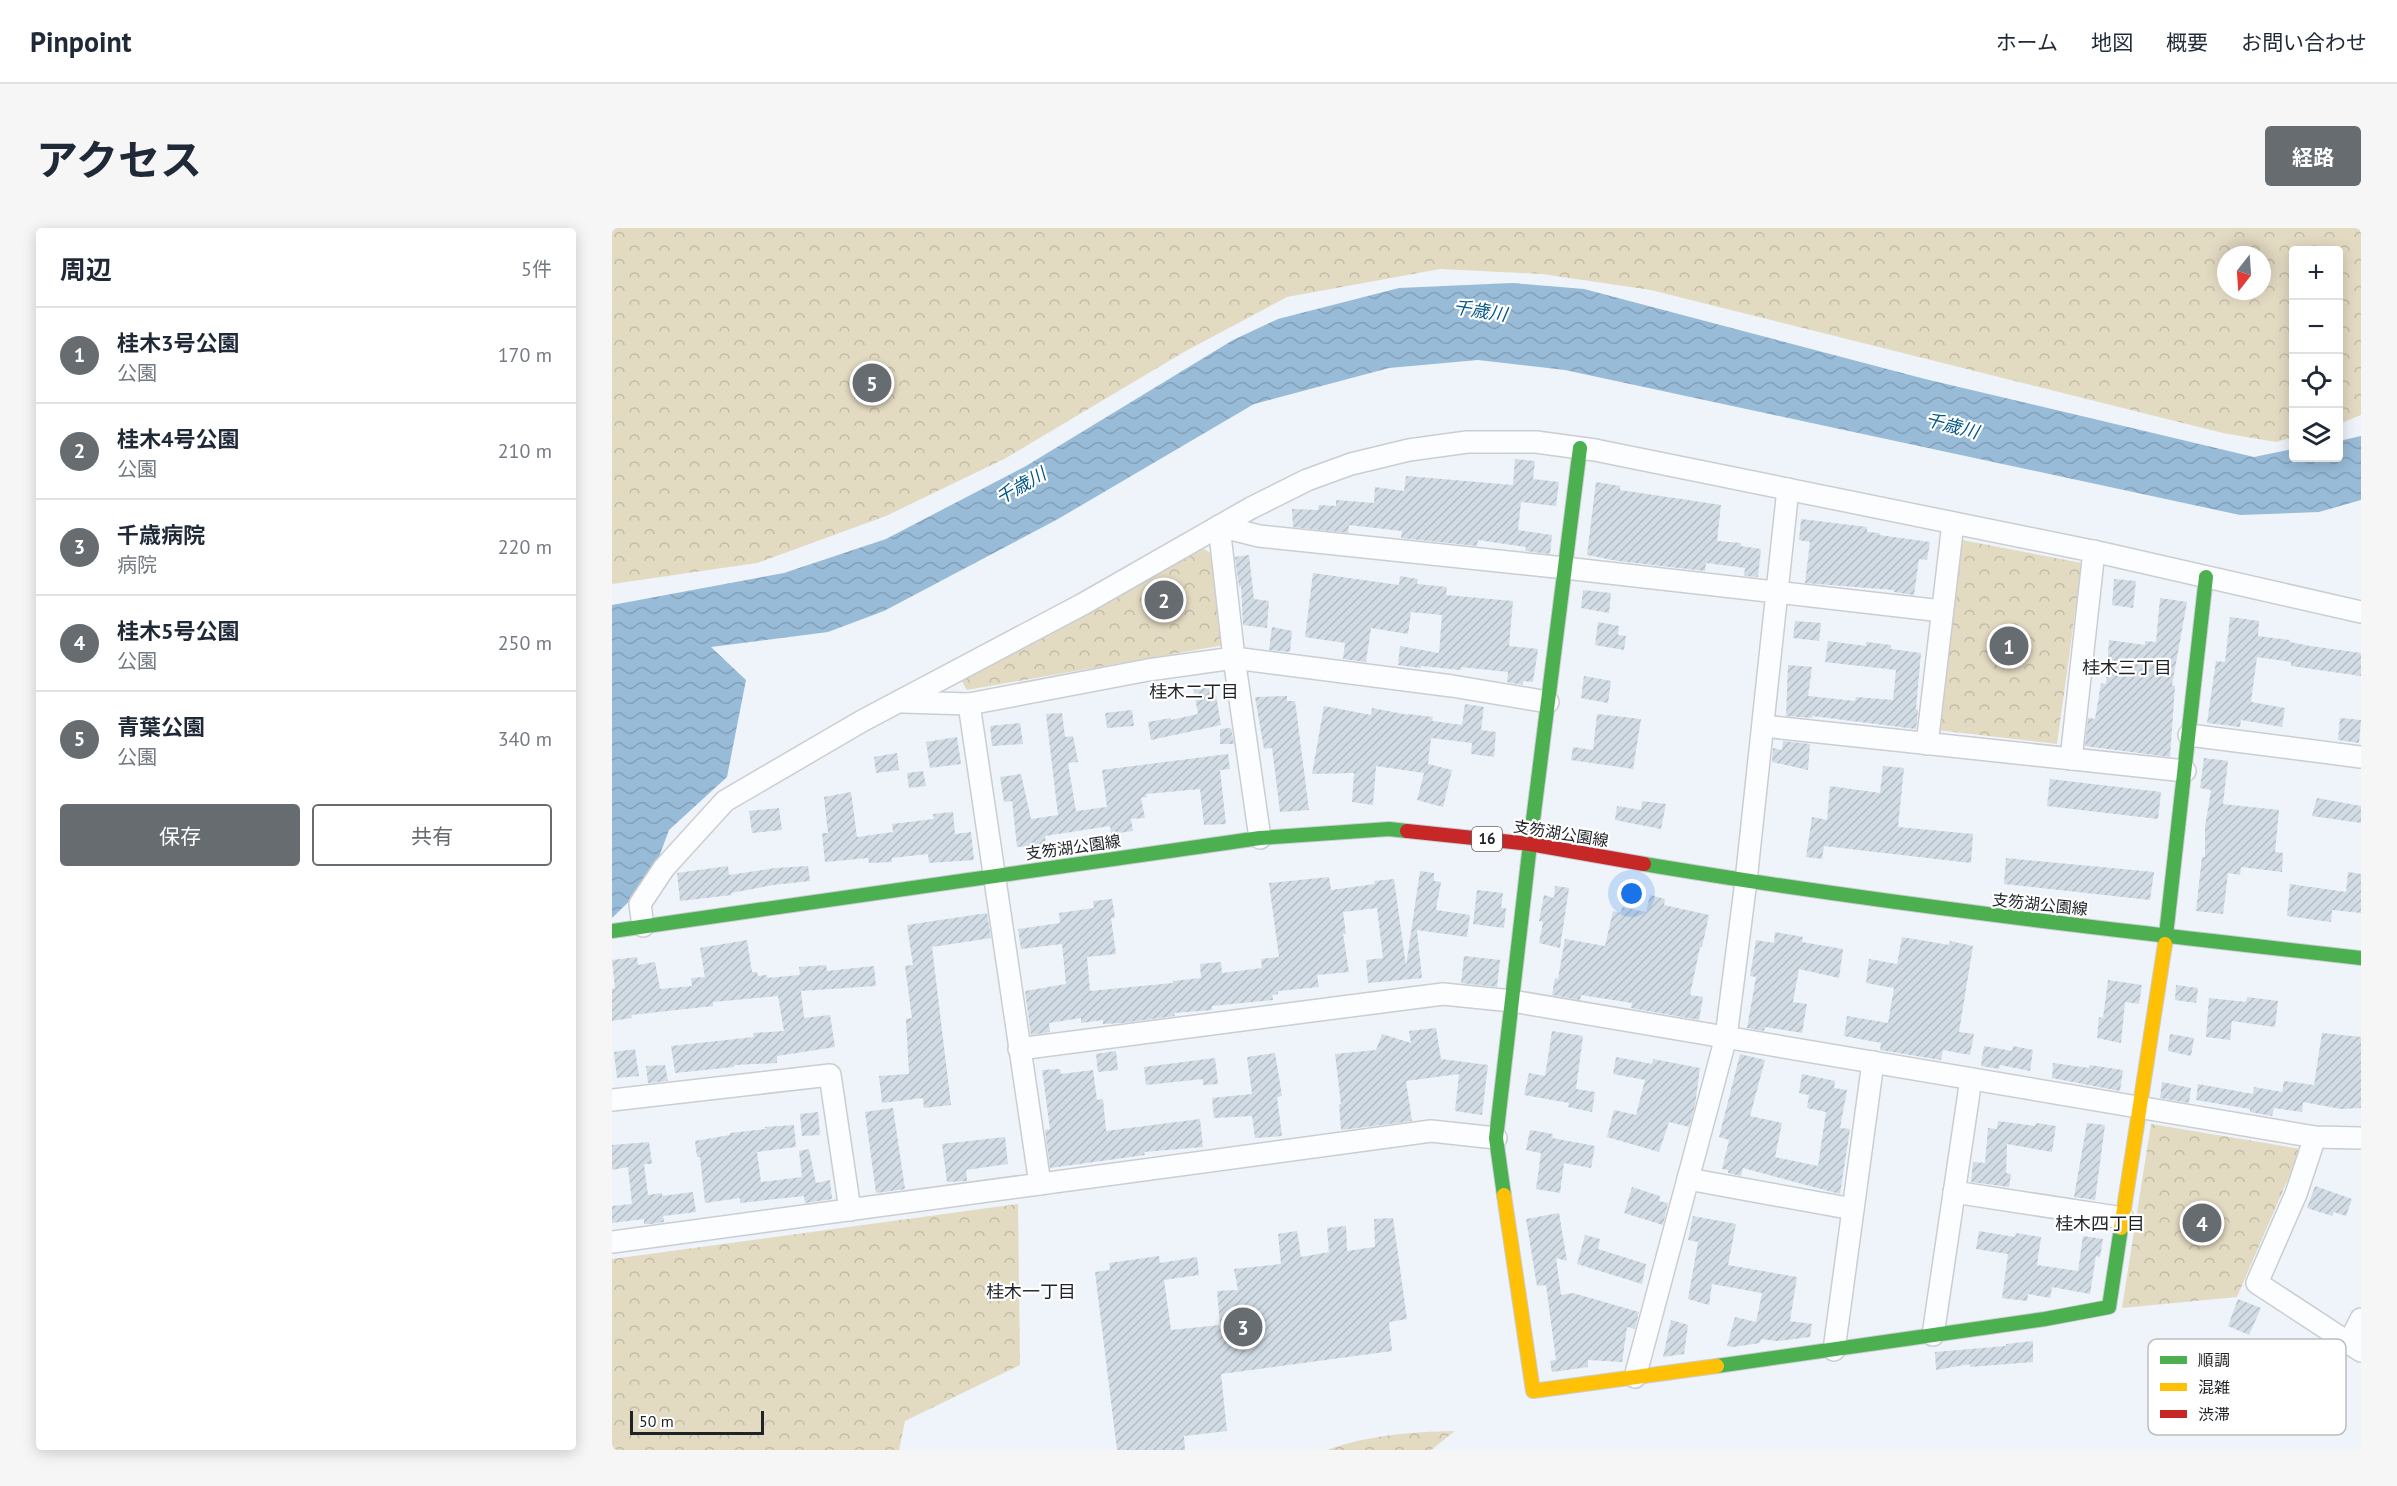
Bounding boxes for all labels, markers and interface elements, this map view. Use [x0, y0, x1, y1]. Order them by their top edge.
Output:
text: Pinpoint [30, 23, 132, 60]
text: ホーム [1996, 29, 2058, 56]
text: 地図 [2091, 29, 2133, 56]
text: 概要 [2166, 29, 2208, 56]
text: お問い合わせ [2241, 29, 2367, 56]
button: 経路 [2265, 126, 2361, 186]
text: アクセス [36, 132, 202, 187]
north arrow [2217, 246, 2271, 300]
map controls [2289, 246, 2343, 462]
button: + [2289, 246, 2343, 300]
text: 周辺 [60, 253, 112, 286]
text: 5件 [521, 256, 552, 282]
water label: 千歳川 [1452, 295, 1511, 326]
button: − [2289, 300, 2343, 354]
text: 桂木3号公園 [117, 329, 239, 357]
text: 1 [74, 342, 85, 368]
text: 170 m [498, 342, 552, 368]
button: locate [2289, 354, 2343, 408]
text: 公園 [117, 360, 157, 386]
pin: 5 [852, 360, 892, 406]
water label: 千歳川 [1923, 407, 1983, 444]
button: layers [2289, 408, 2343, 462]
text: 桂木4号公園 [117, 425, 239, 453]
text: 2 [74, 438, 85, 464]
text: 210 m [498, 438, 552, 464]
text: 公園 [117, 456, 157, 482]
water label: 千歳川 [992, 461, 1052, 509]
text: 千歳病院 [117, 521, 205, 549]
text: 3 [74, 534, 85, 560]
text: 220 m [498, 534, 552, 560]
text: 病院 [117, 552, 157, 578]
pin: 2 [1144, 578, 1184, 622]
text: 桂木5号公園 [117, 617, 239, 645]
pin: 1 [1990, 624, 2028, 668]
text: 4 [74, 630, 85, 656]
text: 250 m [498, 630, 552, 656]
text: 公園 [117, 648, 157, 674]
district label: 桂木三丁目 [2082, 656, 2172, 679]
district label: 桂木二丁目 [1149, 680, 1239, 703]
text: 青葉公園 [117, 713, 205, 741]
text: 5 [74, 726, 85, 752]
text: 340 m [498, 726, 552, 752]
text: 公園 [117, 744, 157, 770]
button: 保存 [60, 804, 300, 866]
button: 共有 [312, 804, 552, 866]
street label: 支笏湖公園線 [1512, 816, 1610, 850]
road number: 16 [1472, 827, 1502, 851]
street label: 支笏湖公園線 [1024, 830, 1122, 864]
your location [1617, 879, 1646, 908]
street label: 支笏湖公園線 [1991, 889, 2089, 919]
pin: 4 [2182, 1200, 2222, 1246]
district label: 桂木四丁目 [2055, 1212, 2145, 1235]
district label: 桂木一丁目 [986, 1280, 1076, 1303]
pin: 3 [1224, 1304, 1262, 1350]
legend [2148, 1339, 2346, 1435]
text: 順調 [2198, 1350, 2230, 1370]
text: 混雑 [2198, 1377, 2230, 1397]
text: 渋滞 [2198, 1404, 2230, 1424]
scale bar [630, 1408, 764, 1436]
text: 50 m [639, 1411, 674, 1431]

